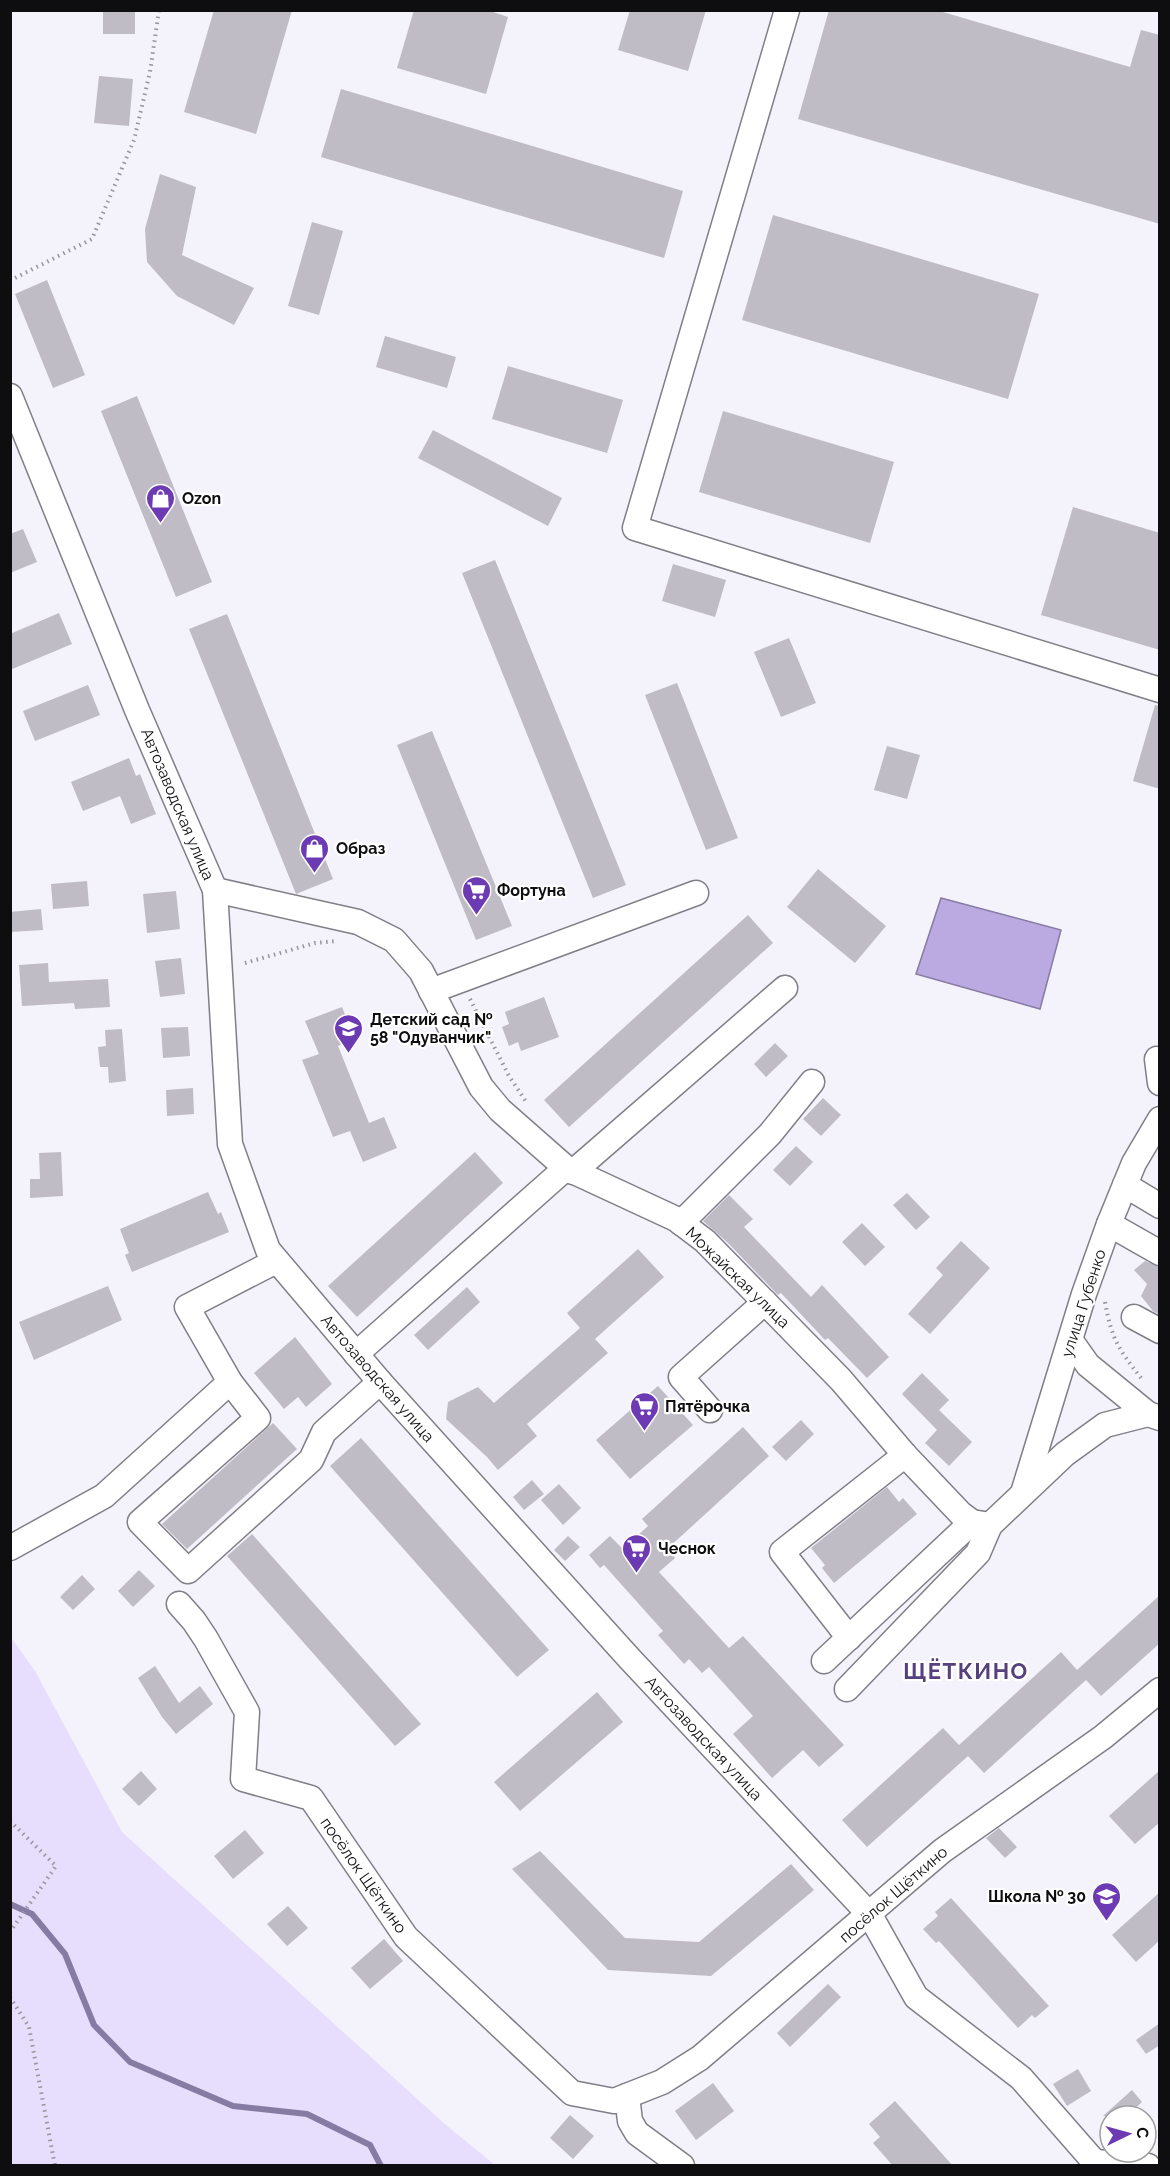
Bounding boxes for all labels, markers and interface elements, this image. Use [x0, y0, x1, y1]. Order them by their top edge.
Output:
shop icon: Ozon [145, 482, 177, 524]
place label: Ozon [182, 489, 221, 508]
street label: Автозаводская улица [137, 725, 218, 883]
shop icon: Образ [299, 832, 331, 874]
place label: Образ [336, 839, 385, 858]
supermarket icon: Фортуна [460, 874, 492, 916]
place label: Фортуна [497, 881, 566, 900]
place label: Детский сад № 58 "Одуванчик" [370, 1010, 493, 1047]
school or university icon: Детский сад № 58 "Одуванчик" [333, 1012, 365, 1054]
street label: Можайская улица [682, 1223, 794, 1332]
street label: улица Губенко [1057, 1247, 1110, 1359]
street label: Автозаводская улица [317, 1311, 438, 1446]
supermarket icon: Пятёрочка [628, 1390, 660, 1432]
place label: Пятёрочка [665, 1397, 750, 1416]
supermarket icon: Чеснок [621, 1532, 653, 1574]
place label: Чеснок [658, 1539, 716, 1558]
district label: ЩЁТКИНО [903, 1658, 1029, 1684]
street label: Автозаводская улица [641, 1672, 766, 1804]
street label: посёлок Щёткино [316, 1814, 411, 1937]
street label: посёлок Щёткино [835, 1842, 951, 1947]
school or university icon: Школа № 30 [1091, 1880, 1123, 1922]
place label: Школа № 30 [988, 1887, 1086, 1906]
north arrow [1098, 2104, 1158, 2164]
text: С [1133, 2126, 1152, 2139]

